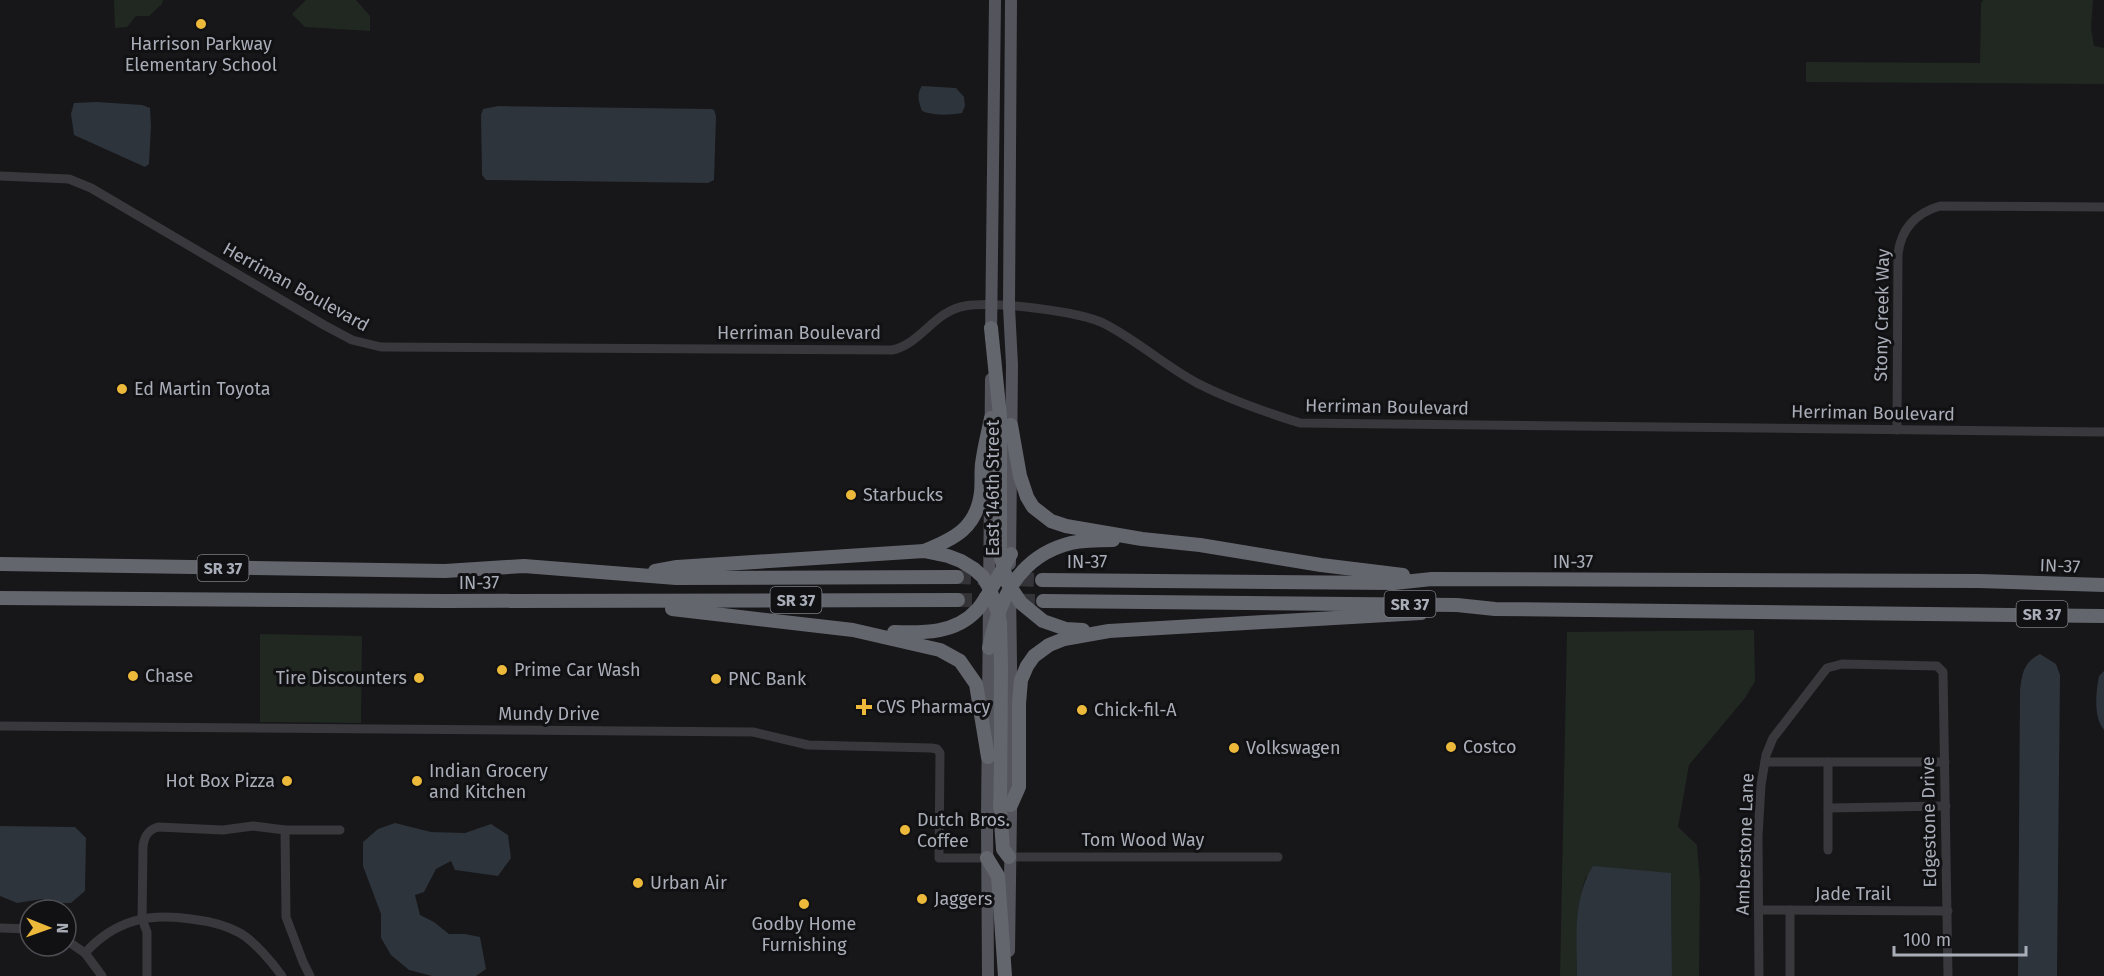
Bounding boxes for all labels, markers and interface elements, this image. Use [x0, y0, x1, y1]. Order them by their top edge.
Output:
marker: Harrison Parkway Elementary School [194, 17, 208, 31]
place label: Harrison Parkway Elementary School [125, 33, 277, 76]
street label: Herriman Boulevard [219, 238, 373, 336]
street label: Stony Creek Way [1870, 248, 1894, 382]
street label: Herriman Boulevard [717, 322, 881, 344]
place label: Ed Martin Toyota [134, 378, 271, 400]
marker: Ed Martin Toyota [115, 382, 129, 396]
street label: Herriman Boulevard [1305, 395, 1469, 419]
street label: Herriman Boulevard [1791, 401, 1955, 425]
street label: East 146th Street [982, 419, 1004, 556]
place label: Starbucks [863, 484, 943, 506]
marker: Starbucks [844, 488, 858, 502]
street label: IN-37 [1067, 551, 1107, 573]
street label: IN-37 [1553, 551, 1593, 573]
street label: IN-37 [2039, 554, 2081, 578]
road number: SR 37 [198, 555, 248, 581]
street label: IN-37 [459, 572, 499, 594]
road number: SR 37 [770, 587, 822, 613]
road number: SR 37 [1384, 591, 1436, 617]
road number: SR 37 [2016, 601, 2068, 627]
place label: Prime Car Wash [514, 659, 640, 681]
marker: Prime Car Wash [495, 663, 509, 677]
place label: Chase [145, 665, 193, 687]
place label: Tire Discounters [276, 667, 407, 689]
place label: PNC Bank [728, 668, 807, 690]
marker: Chase [126, 669, 140, 683]
marker: Tire Discounters [412, 671, 426, 685]
marker: PNC Bank [709, 672, 723, 686]
place label: CVS Pharmacy [876, 696, 991, 718]
place label: Chick-fil-A [1094, 699, 1177, 721]
marker: CVS Pharmacy [857, 700, 871, 714]
street label: Mundy Drive [498, 703, 600, 725]
marker: Chick-fil-A [1075, 703, 1089, 717]
place label: Costco [1463, 736, 1517, 758]
place label: Volkswagen [1246, 737, 1340, 759]
marker: Costco [1444, 740, 1458, 754]
marker: Volkswagen [1227, 741, 1241, 755]
street label: Edgestone Drive [1917, 756, 1941, 888]
place label: Indian Grocery and Kitchen [429, 760, 548, 803]
place label: Hot Box Pizza [165, 770, 275, 792]
street label: Amberstone Lane [1732, 773, 1758, 915]
marker: Hot Box Pizza [280, 774, 294, 788]
marker: Indian Grocery and Kitchen [410, 774, 424, 788]
place label: Dutch Bros. Coffee [917, 809, 1010, 852]
marker: Dutch Bros. Coffee [898, 823, 912, 837]
street label: Tom Wood Way [1082, 829, 1205, 851]
place label: Urban Air [650, 872, 727, 894]
marker: Urban Air [631, 876, 645, 890]
street label: Jade Trail [1815, 883, 1891, 905]
place label: Jaggers [934, 888, 992, 910]
marker: Jaggers [915, 892, 929, 906]
marker: Godby Home Furnishing [797, 897, 811, 911]
north arrow [18, 898, 78, 958]
place label: Godby Home Furnishing [752, 913, 856, 956]
scale bar [1894, 919, 2026, 957]
text: N [53, 923, 72, 934]
text: 100 m [1903, 929, 1951, 951]

